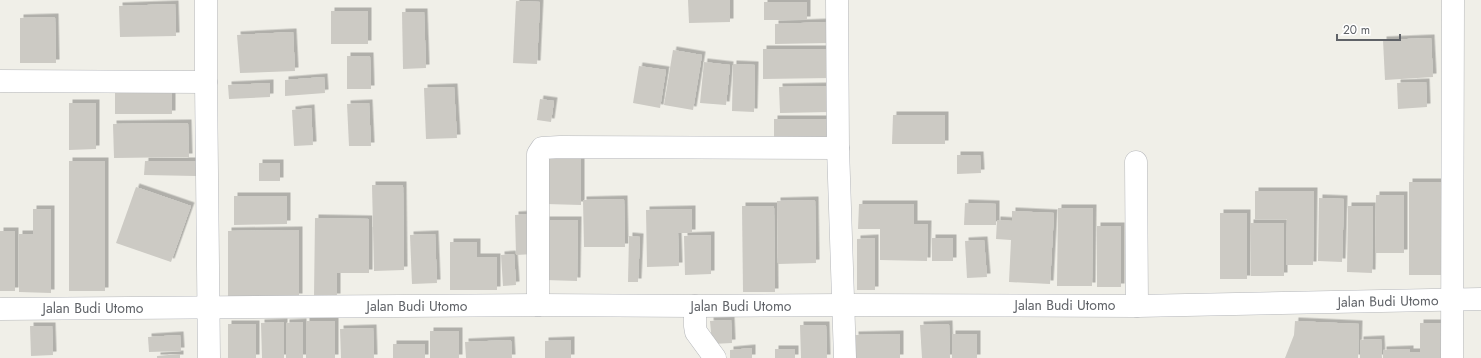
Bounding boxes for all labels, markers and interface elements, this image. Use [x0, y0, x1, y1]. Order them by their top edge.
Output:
scale bar [1337, 16, 1400, 42]
text: 20 m [1343, 21, 1370, 39]
street label: Jalan Budi Utomo [1335, 290, 1439, 312]
street label: Jalan Budi Utomo [1013, 295, 1116, 315]
street label: Jalan Budi Utomo [365, 296, 468, 316]
street label: Jalan Budi Utomo [689, 296, 792, 316]
street label: Jalan Budi Utomo [41, 298, 144, 318]

